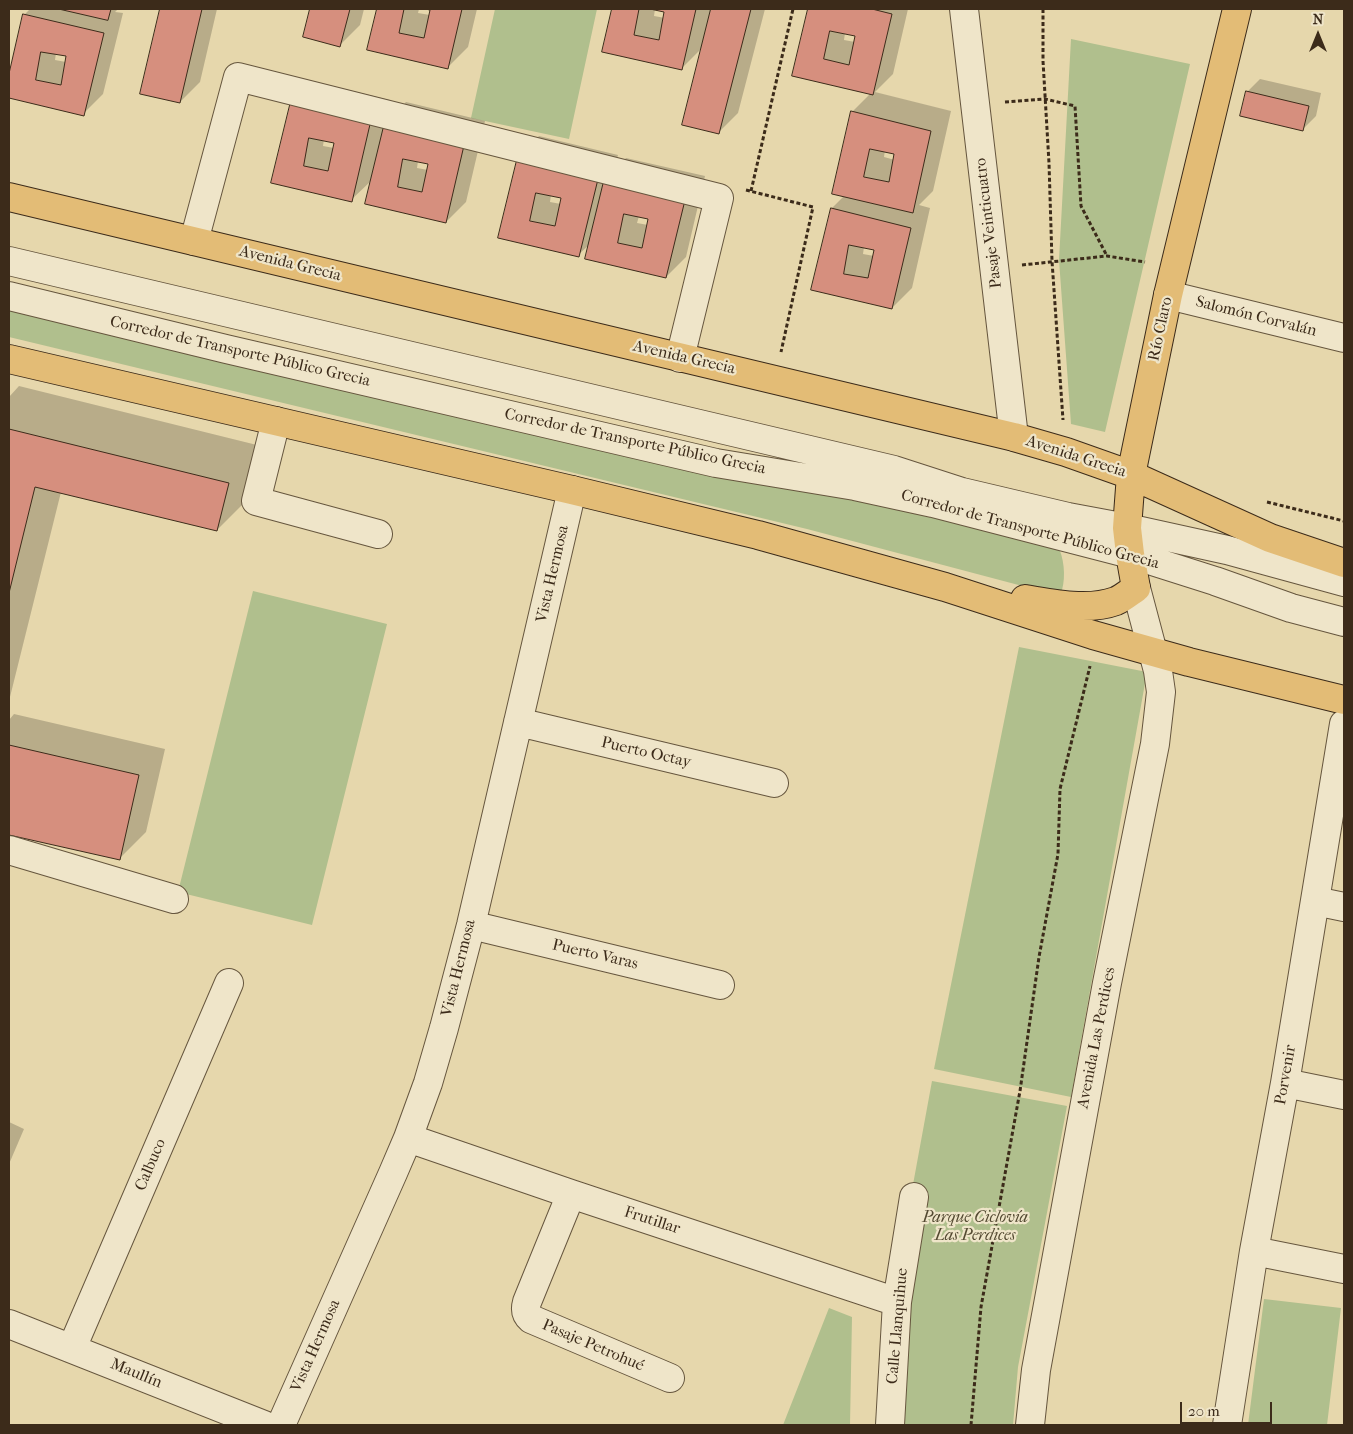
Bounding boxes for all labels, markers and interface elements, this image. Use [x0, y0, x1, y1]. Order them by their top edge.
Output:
north arrow [1293, 10, 1343, 60]
text: N [1313, 11, 1323, 28]
street label: Pasaje Veinticuatro [971, 157, 1007, 289]
street label: Avenida Grecia [237, 242, 343, 286]
street label: Salomón Corvalán [1194, 293, 1318, 341]
street label: Río Claro [1145, 295, 1177, 363]
street label: Corredor de Transporte Público Grecia [108, 313, 372, 391]
street label: Avenida Grecia [631, 337, 737, 379]
street label: Corredor de Transporte Público Grecia [503, 405, 767, 479]
street label: Avenida Grecia [1023, 432, 1129, 482]
street label: Corredor de Transporte Público Grecia [899, 486, 1161, 574]
street label: Vista Hermosa [532, 523, 574, 625]
street label: Puerto Octay [599, 733, 693, 773]
street label: Vista Hermosa [438, 917, 480, 1019]
street label: Puerto Varas [550, 936, 640, 974]
street label: Avenida Las Perdices [1074, 966, 1120, 1110]
street label: Porvenir [1271, 1044, 1301, 1106]
street label: Calbuco [131, 1136, 171, 1194]
street label: Frutillar [621, 1203, 683, 1239]
park label: Parque Ciclovía Las Perdices [922, 1208, 1028, 1246]
street label: Calle Llanquihue [883, 1267, 913, 1385]
street label: Vista Hermosa [287, 1297, 345, 1395]
street label: Pasaje Petrohué [539, 1316, 647, 1376]
street label: Maullín [107, 1355, 165, 1393]
scale bar [1183, 1392, 1276, 1424]
text: 20 m [1188, 1402, 1220, 1420]

